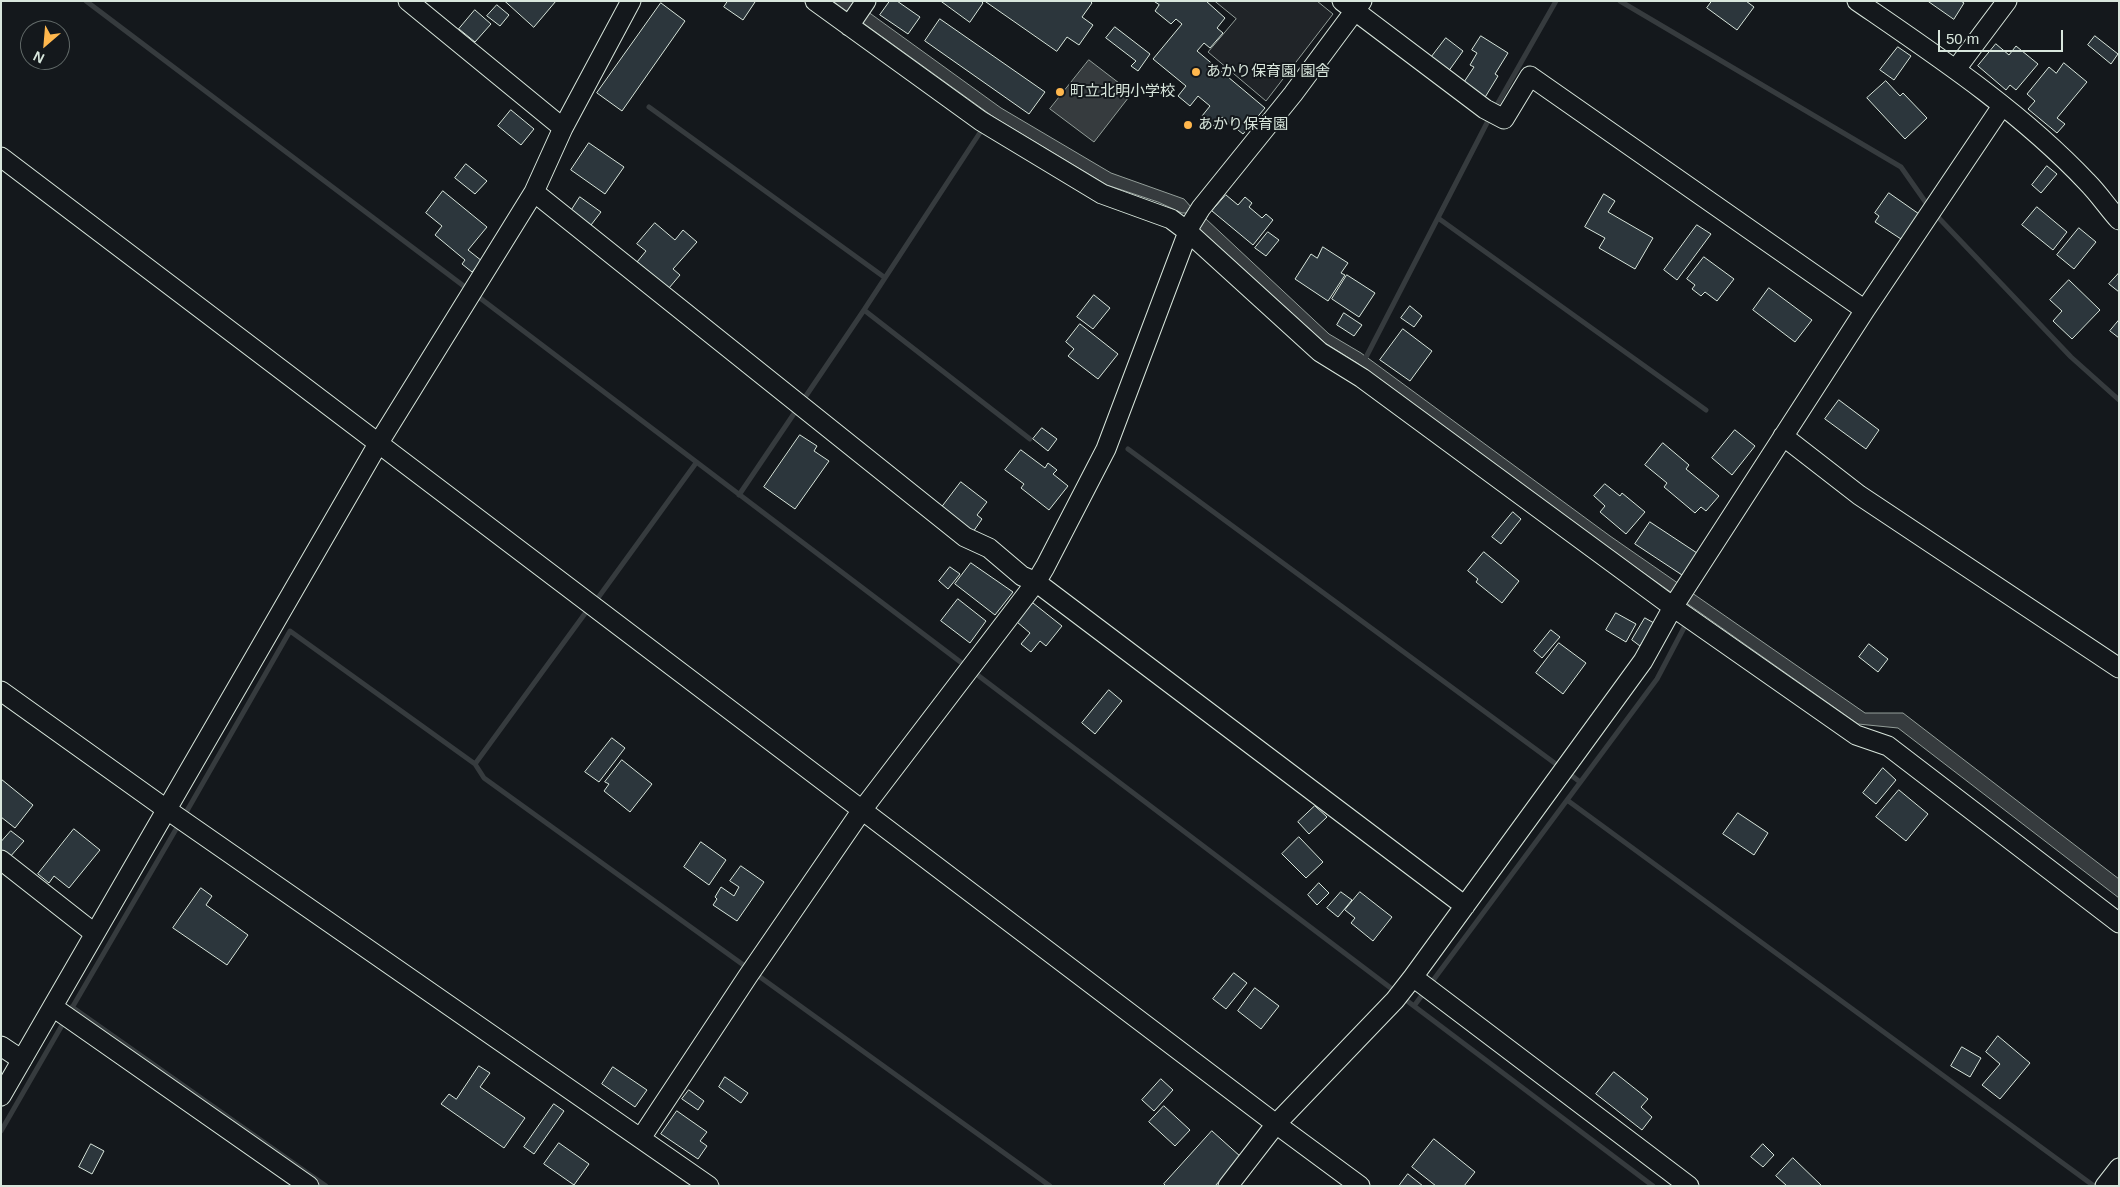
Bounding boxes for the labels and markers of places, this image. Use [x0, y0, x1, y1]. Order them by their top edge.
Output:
place label: あかり保育園 園舎 [1206, 63, 1330, 81]
marker: あかり保育園 園舎 [1190, 66, 1202, 78]
place label: 町立北明小学校 [1070, 83, 1175, 101]
marker: 町立北明小学校 [1054, 86, 1066, 98]
place label: あかり保育園 [1198, 116, 1288, 134]
marker: あかり保育園 [1182, 119, 1194, 131]

